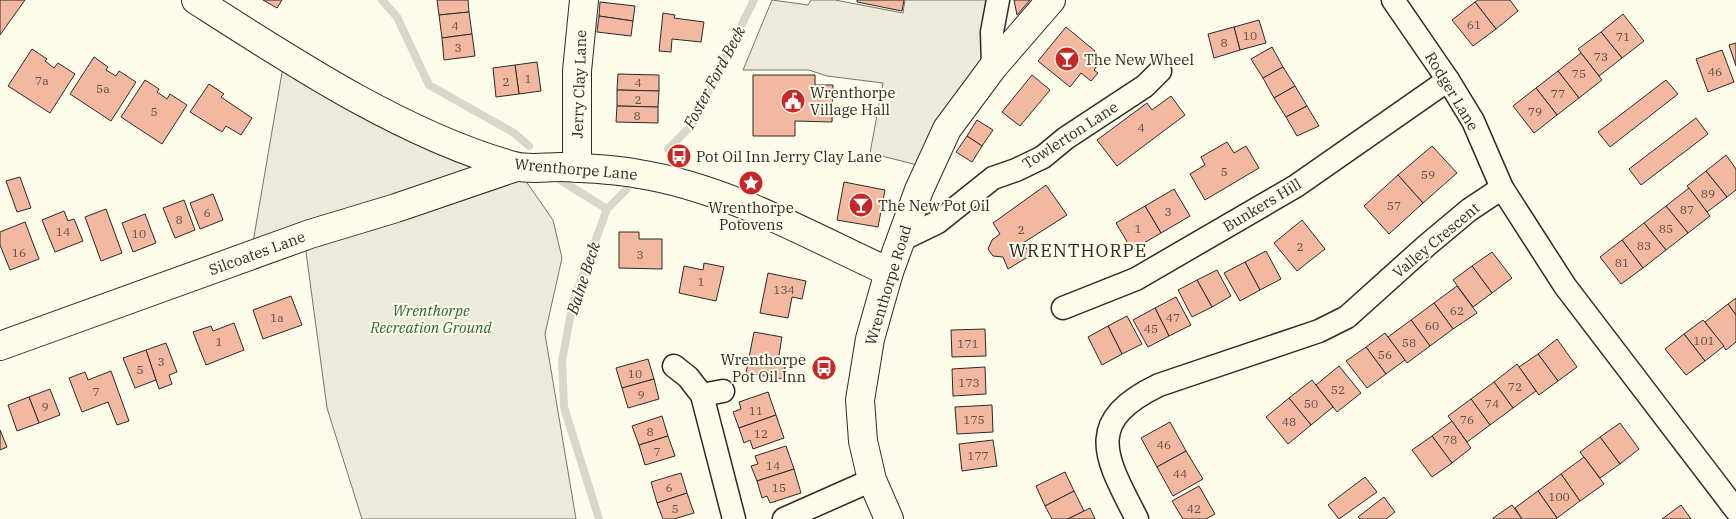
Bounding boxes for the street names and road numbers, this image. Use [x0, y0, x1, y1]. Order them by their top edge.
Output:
street label: Jerry Clay Lane [568, 29, 590, 139]
street label: Rodger Lane [1421, 48, 1483, 134]
street label: Towlerton Lane [1019, 97, 1121, 173]
street label: Wrenthorpe Lane [514, 154, 638, 184]
street label: Bunkers Hill [1219, 174, 1305, 236]
street label: Valley Crescent [1389, 198, 1483, 282]
street label: Wrenthorpe Road [861, 223, 915, 347]
street label: Silcoates Lane [206, 227, 308, 279]

